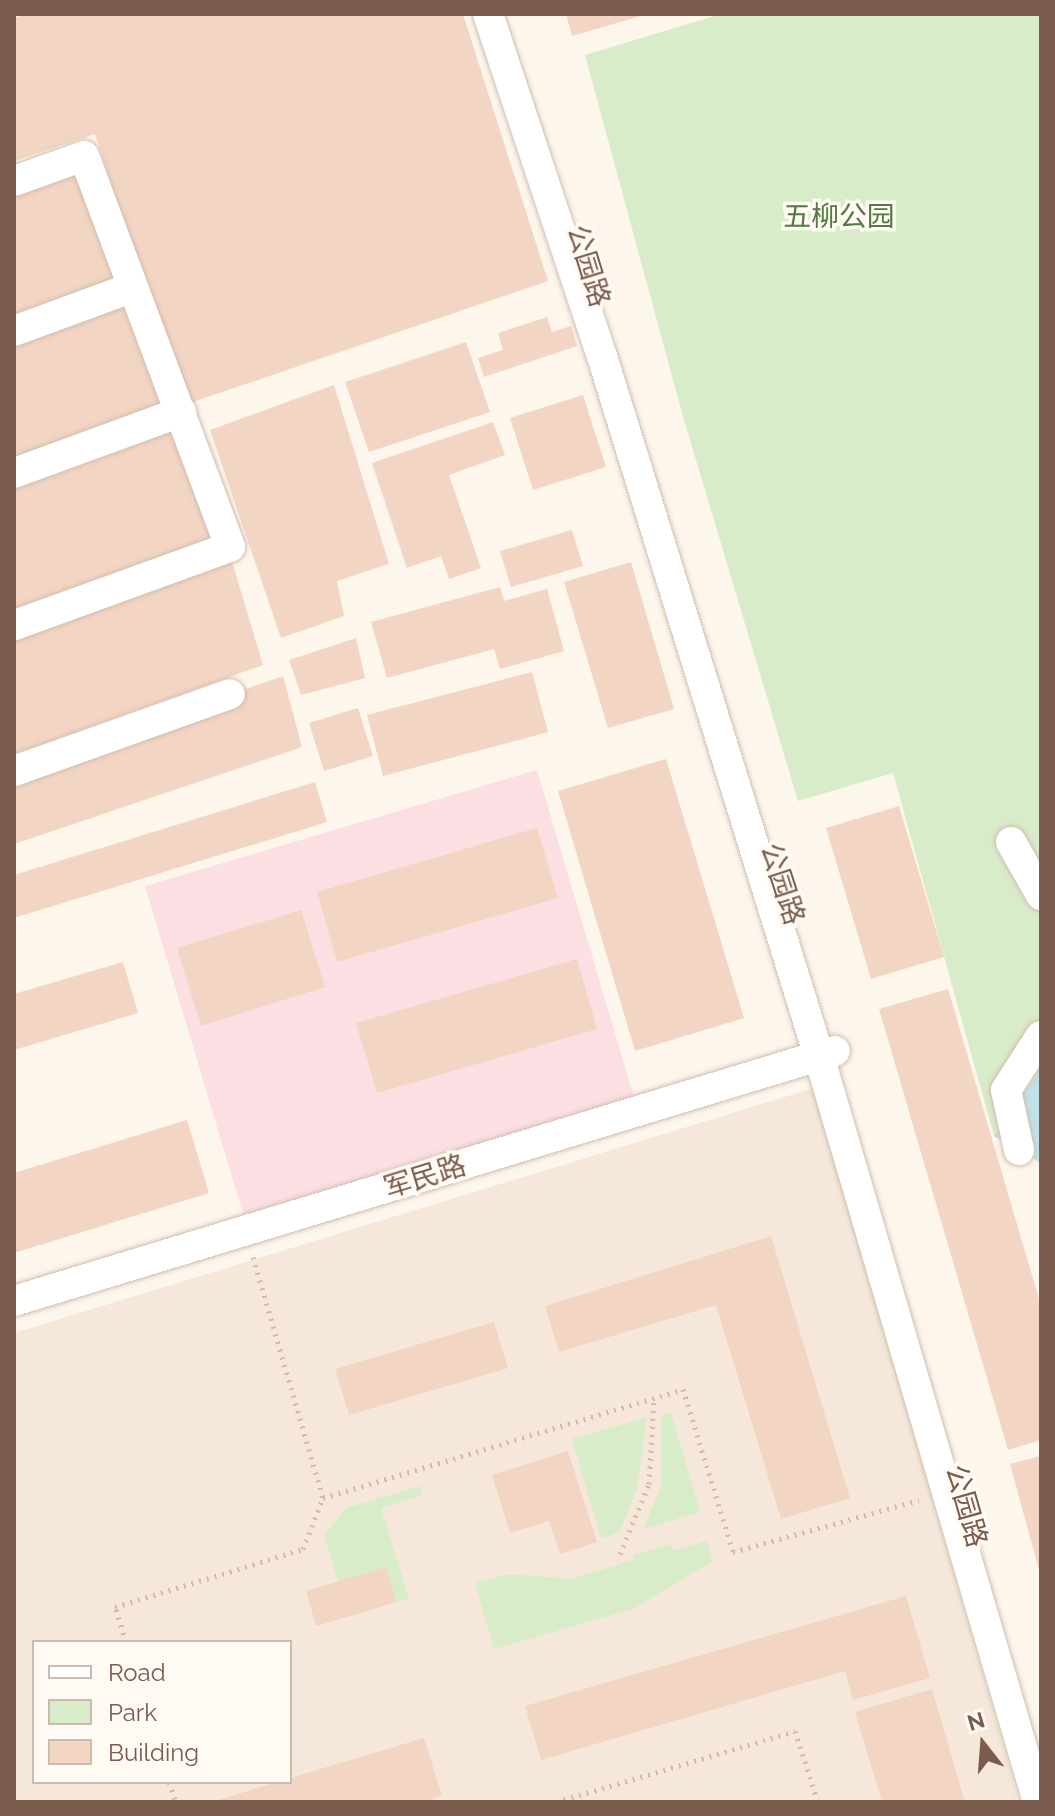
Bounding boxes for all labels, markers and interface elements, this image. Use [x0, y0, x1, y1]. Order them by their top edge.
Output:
park label: 五柳公园 [783, 200, 895, 234]
street label: 公园路 [560, 221, 616, 311]
street label: 公园路 [753, 839, 811, 929]
street label: 军民路 [380, 1149, 470, 1205]
street label: 公园路 [938, 1461, 994, 1551]
legend [32, 1640, 292, 1784]
text: Road [108, 1658, 166, 1687]
text: Park [108, 1698, 157, 1727]
north arrow [943, 1704, 1023, 1784]
text: N [964, 1706, 988, 1736]
text: Building [108, 1738, 199, 1767]

